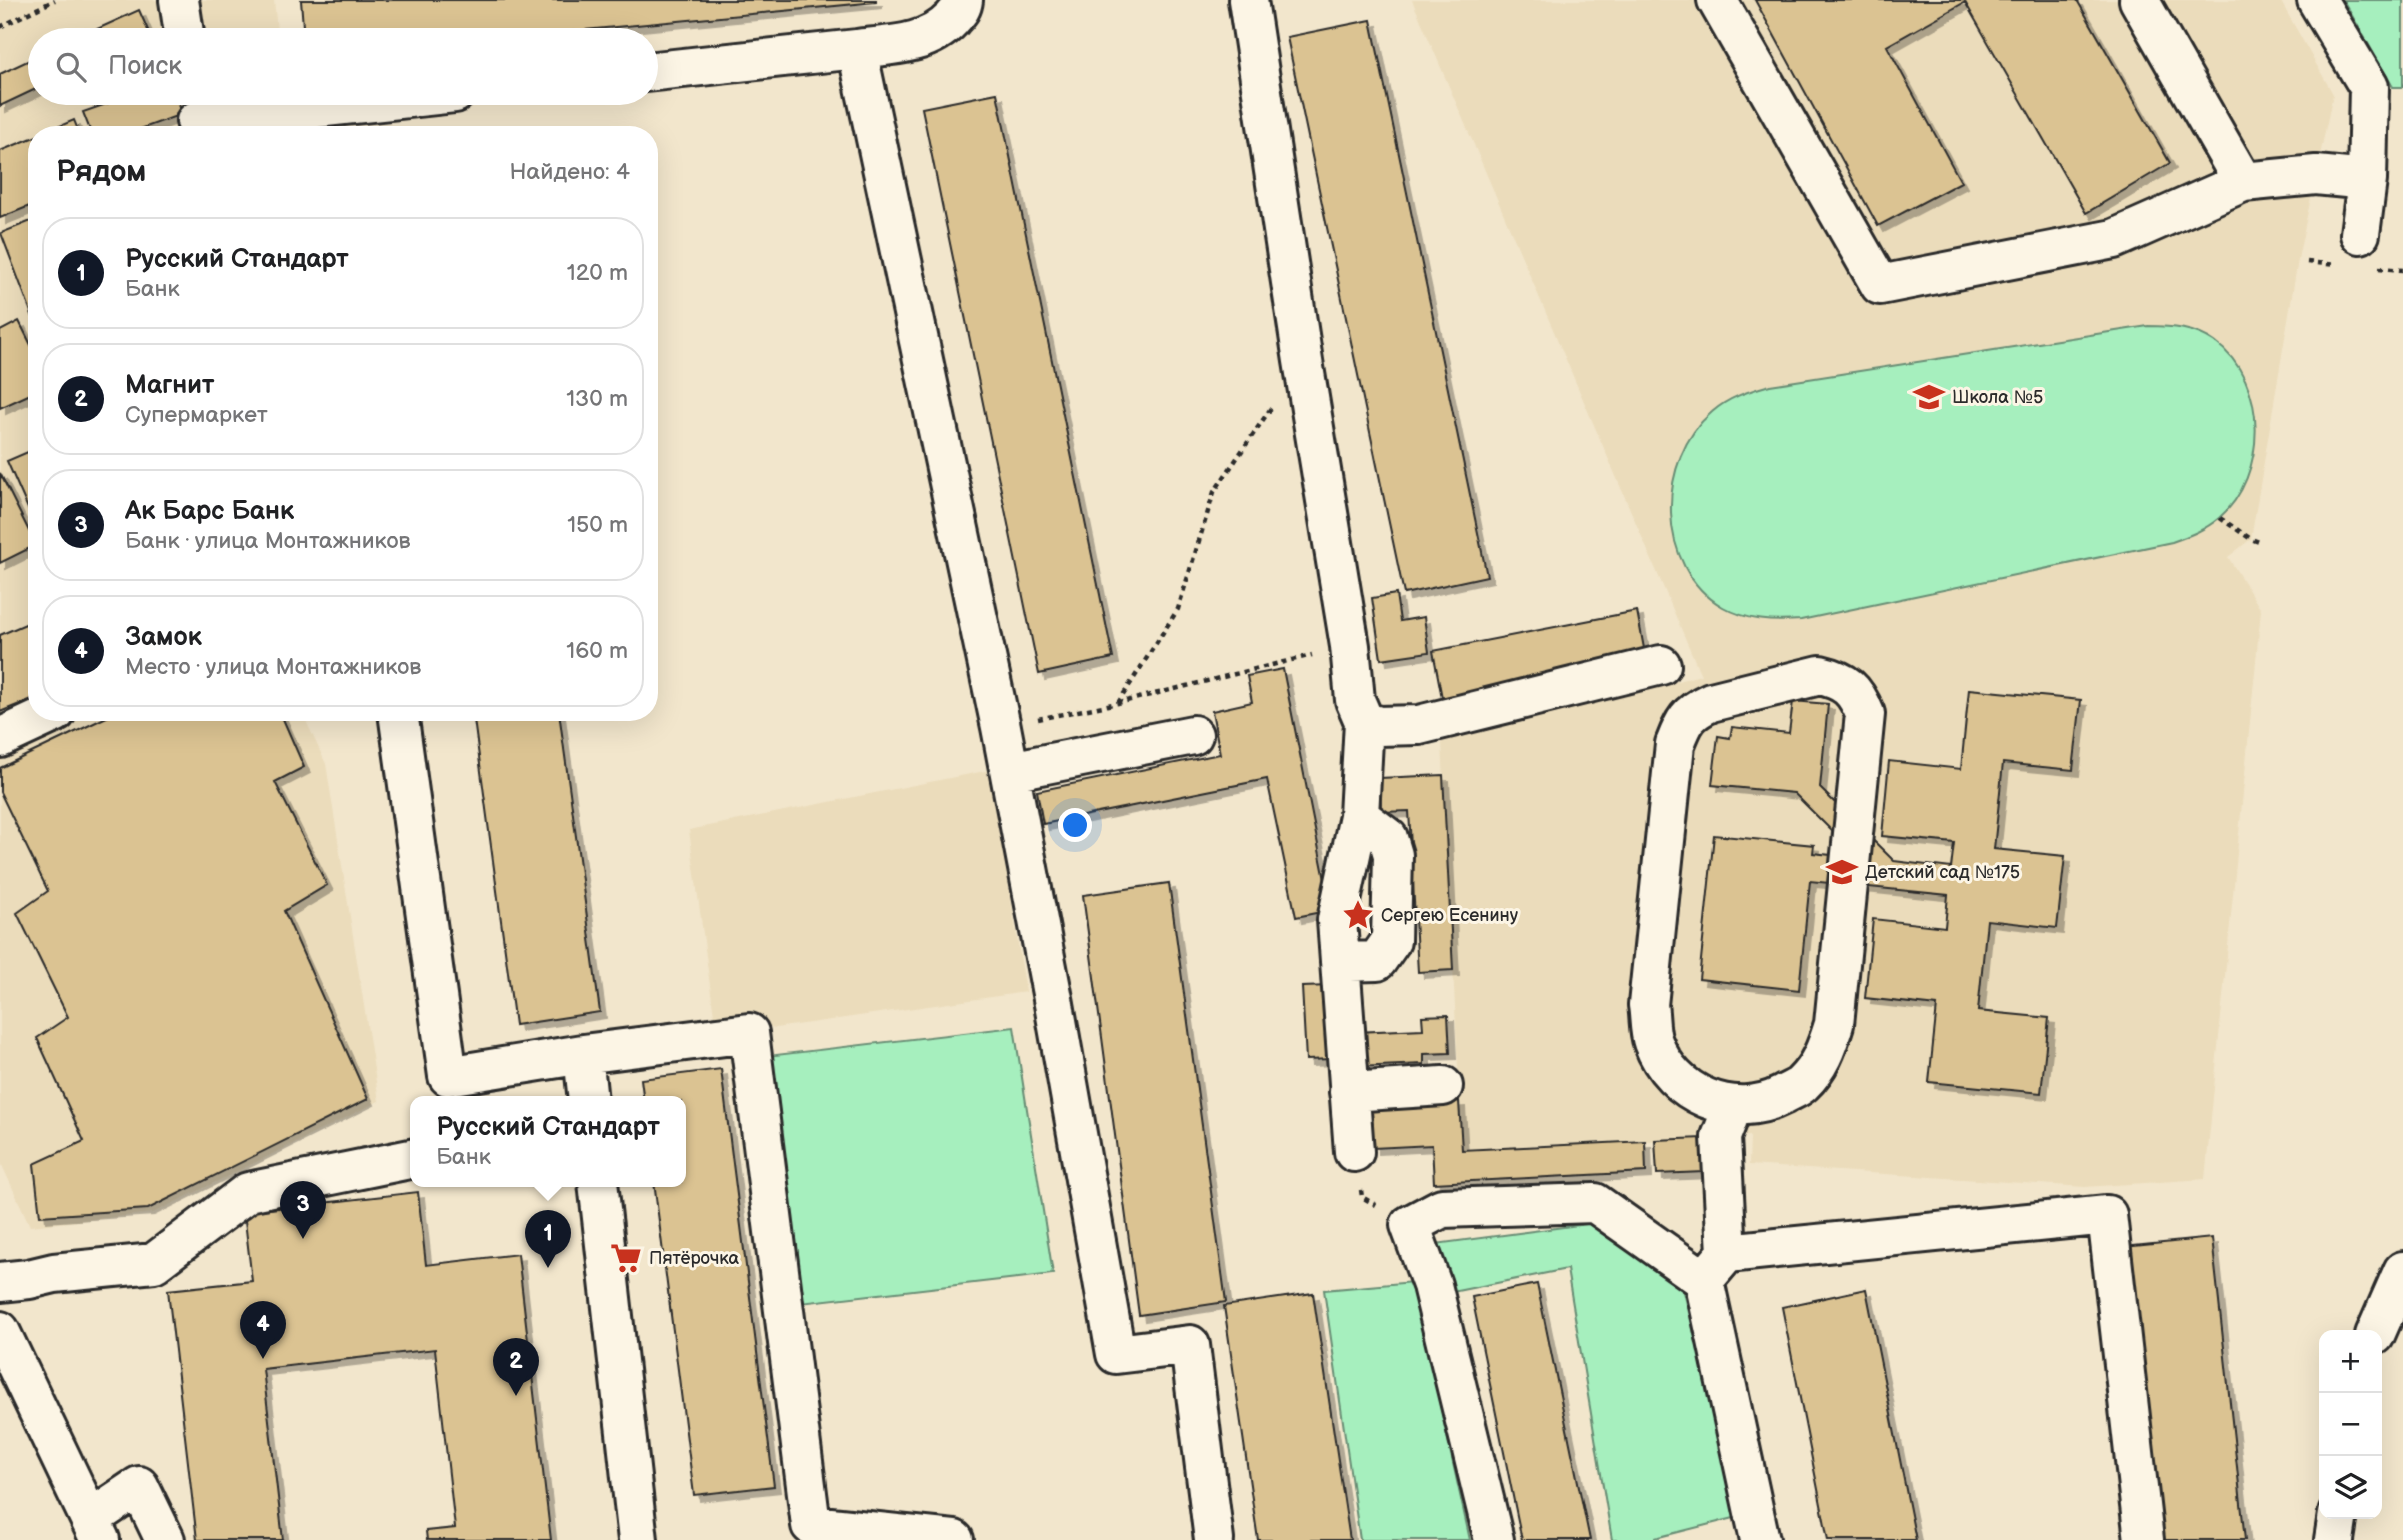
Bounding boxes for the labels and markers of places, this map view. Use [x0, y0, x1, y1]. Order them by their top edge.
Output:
school or university icon: Школа №5 [1912, 380, 1946, 414]
place label: Школа №5 [1952, 387, 2043, 408]
school or university icon: Детский сад №175 [1825, 855, 1859, 889]
place label: Детский сад №175 [1865, 862, 2020, 883]
place icon: Сергею Есенину [1341, 898, 1375, 932]
place label: Сергею Есенину [1381, 905, 1519, 926]
pin: 3 [280, 1181, 326, 1239]
pin: 1 [525, 1210, 571, 1268]
supermarket icon: Пятёрочка [609, 1241, 643, 1275]
place label: Пятёрочка [649, 1248, 740, 1269]
pin: 4 [240, 1301, 286, 1359]
pin: 2 [493, 1338, 539, 1396]

